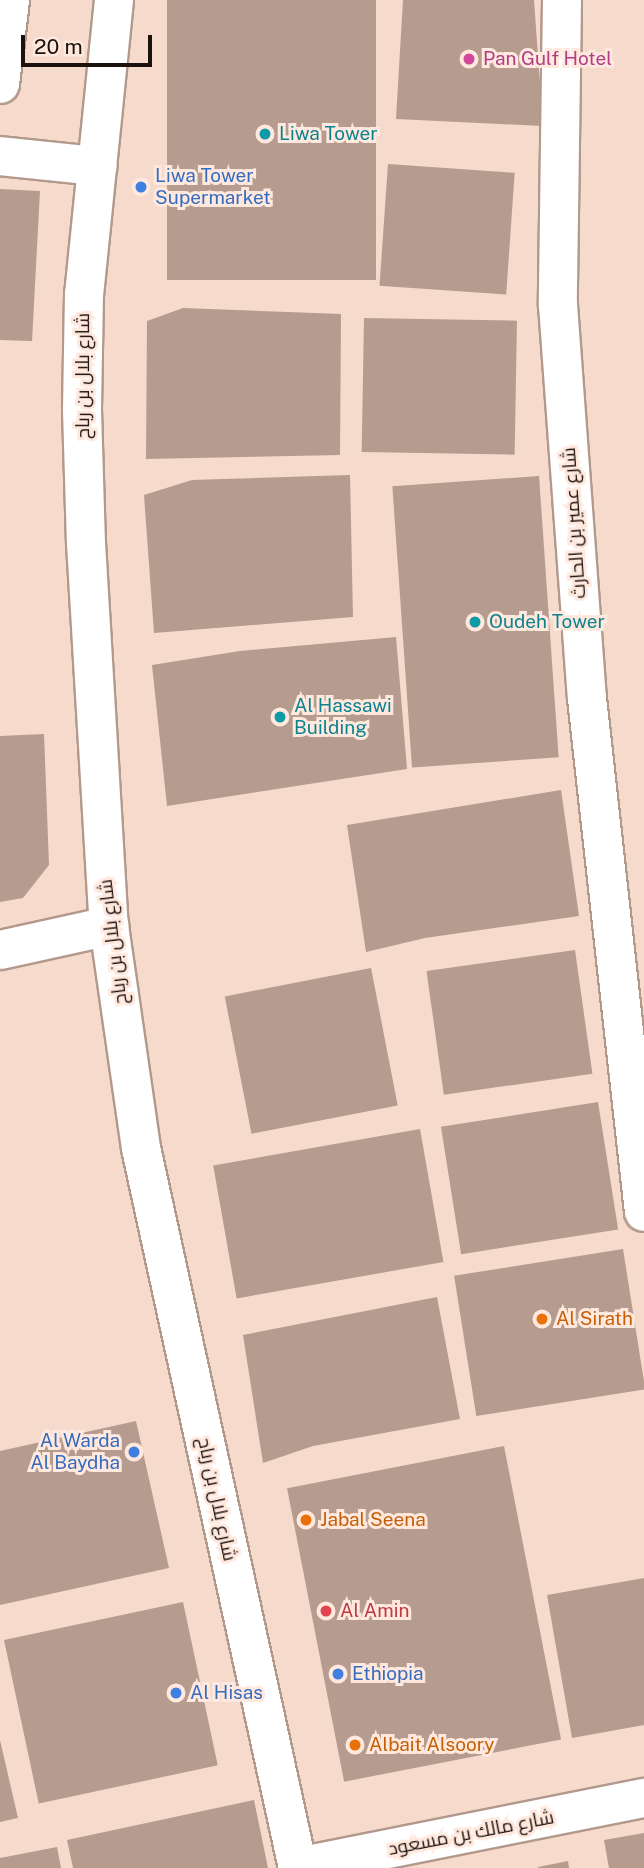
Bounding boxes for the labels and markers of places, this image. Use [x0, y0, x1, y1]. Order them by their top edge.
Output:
place label: Pan Gulf Hotel [483, 48, 612, 70]
marker: Pan Gulf Hotel [461, 51, 477, 67]
place label: Liwa Tower [279, 123, 378, 145]
marker: Liwa Tower [257, 126, 273, 142]
place label: Liwa Tower Supermarket [155, 165, 271, 209]
marker: Liwa Tower Supermarket [133, 179, 149, 195]
place label: Oudeh Tower [489, 611, 605, 633]
marker: Oudeh Tower [467, 614, 483, 630]
place label: Al Hassawi Building [294, 695, 392, 739]
marker: Al Hassawi Building [272, 709, 288, 725]
place label: Al Sirath [556, 1308, 633, 1330]
marker: Al Sirath [534, 1311, 550, 1327]
place label: Al Warda Al Baydha [30, 1430, 120, 1474]
marker: Al Warda Al Baydha [126, 1444, 142, 1460]
place label: Jabal Seena [320, 1509, 426, 1531]
marker: Jabal Seena [298, 1512, 314, 1528]
place label: Al Amin [340, 1600, 410, 1622]
marker: Al Amin [318, 1603, 334, 1619]
place label: Ethiopia [352, 1663, 424, 1685]
marker: Ethiopia [330, 1666, 346, 1682]
place label: Al Hisas [190, 1682, 263, 1704]
marker: Al Hisas [168, 1685, 184, 1701]
place label: Albait Alsoory [369, 1734, 494, 1756]
marker: Albait Alsoory [347, 1737, 363, 1753]

